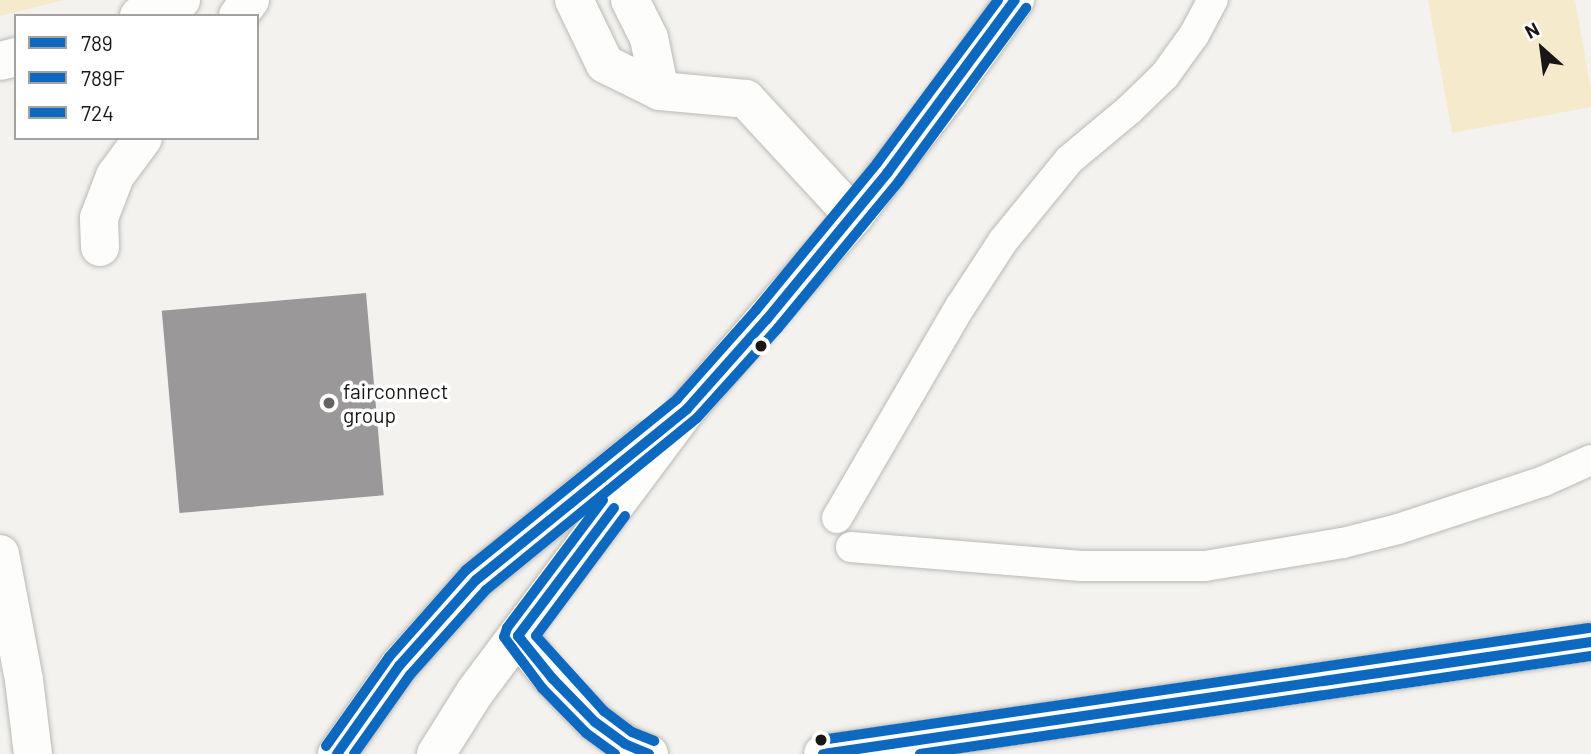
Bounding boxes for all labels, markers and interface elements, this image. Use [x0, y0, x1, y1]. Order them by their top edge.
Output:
legend [14, 14, 259, 140]
north arrow [1507, 14, 1577, 84]
text: N [1521, 17, 1543, 43]
text: 789 [81, 30, 113, 55]
text: 789F [81, 65, 125, 90]
text: 724 [81, 100, 114, 125]
unlabelled marker [754, 339, 768, 353]
place label: fairconnect group [343, 378, 448, 428]
marker: fairconnect group [321, 395, 337, 411]
unlabelled marker [814, 733, 828, 747]

